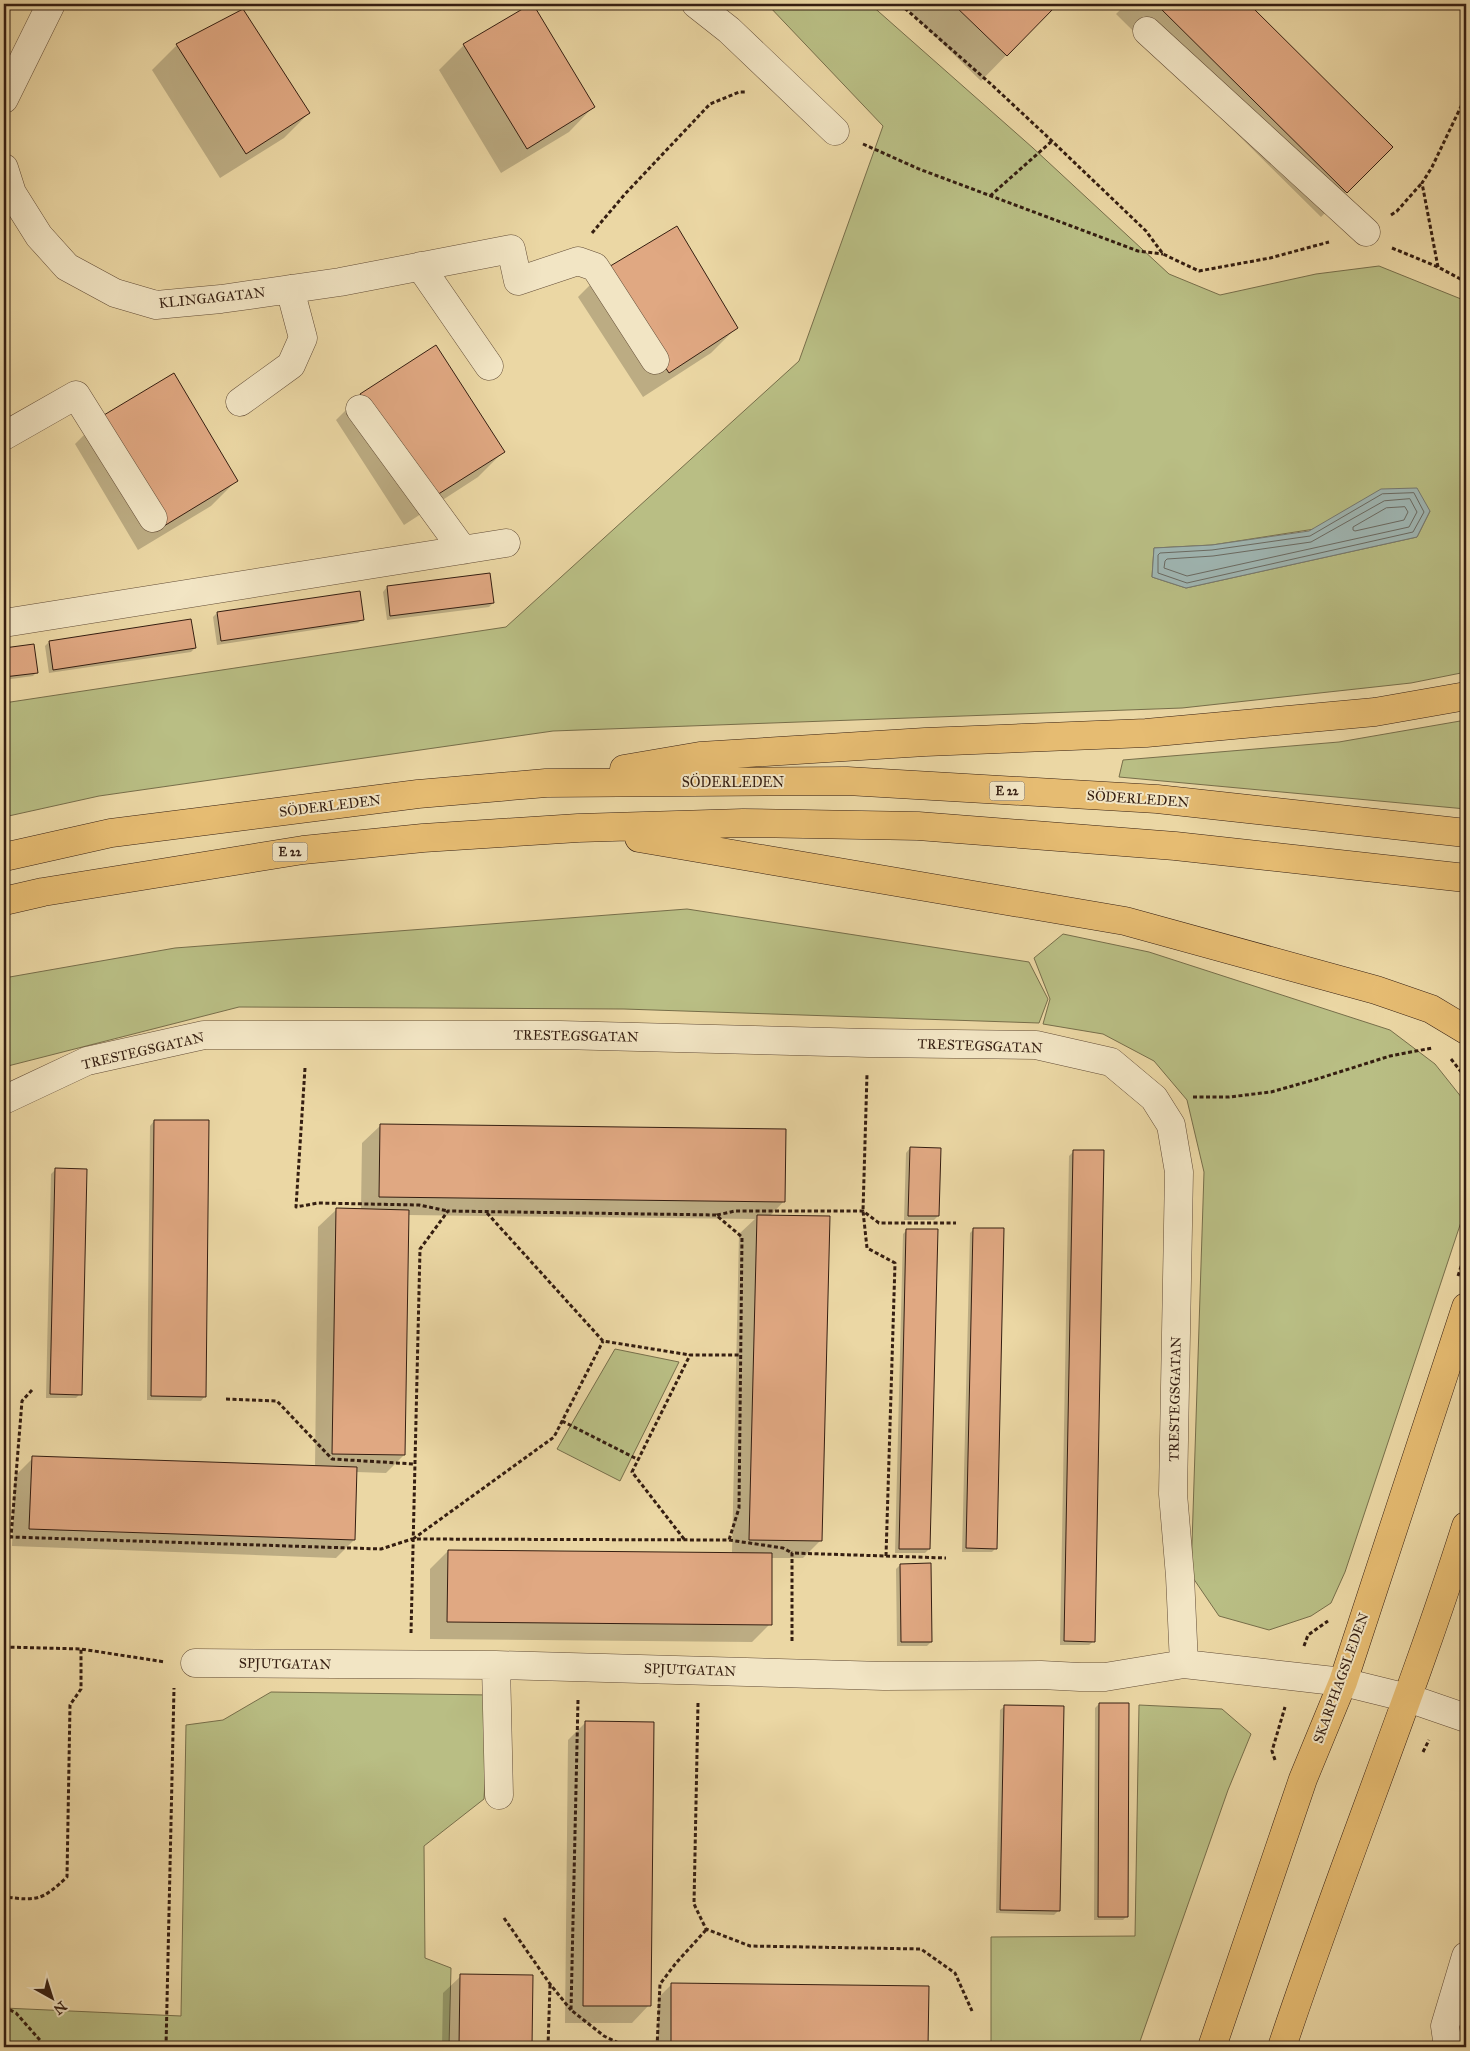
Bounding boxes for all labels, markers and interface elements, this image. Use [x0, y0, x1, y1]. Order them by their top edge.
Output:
street label: KLINGAGATAN [158, 284, 266, 312]
street label: SÖDERLEDEN [682, 772, 784, 791]
road number: E 22 [990, 781, 1024, 800]
street label: SÖDERLEDEN [1086, 785, 1190, 811]
street label: SÖDERLEDEN [278, 789, 382, 821]
road number: E 22 [272, 842, 308, 862]
street label: TRESTEGSGATAN [513, 1026, 639, 1046]
street label: TRESTEGSGATAN [80, 1029, 206, 1073]
street label: TRESTEGSGATAN [917, 1035, 1043, 1057]
street label: TRESTEGSGATAN [1165, 1336, 1185, 1462]
street label: SKARPHAGSLEDEN [1309, 1610, 1373, 1746]
street label: SPJUTGATAN [239, 1655, 331, 1674]
street label: SPJUTGATAN [644, 1660, 737, 1681]
north arrow [28, 1974, 78, 2024]
text: N [50, 1997, 70, 2018]

